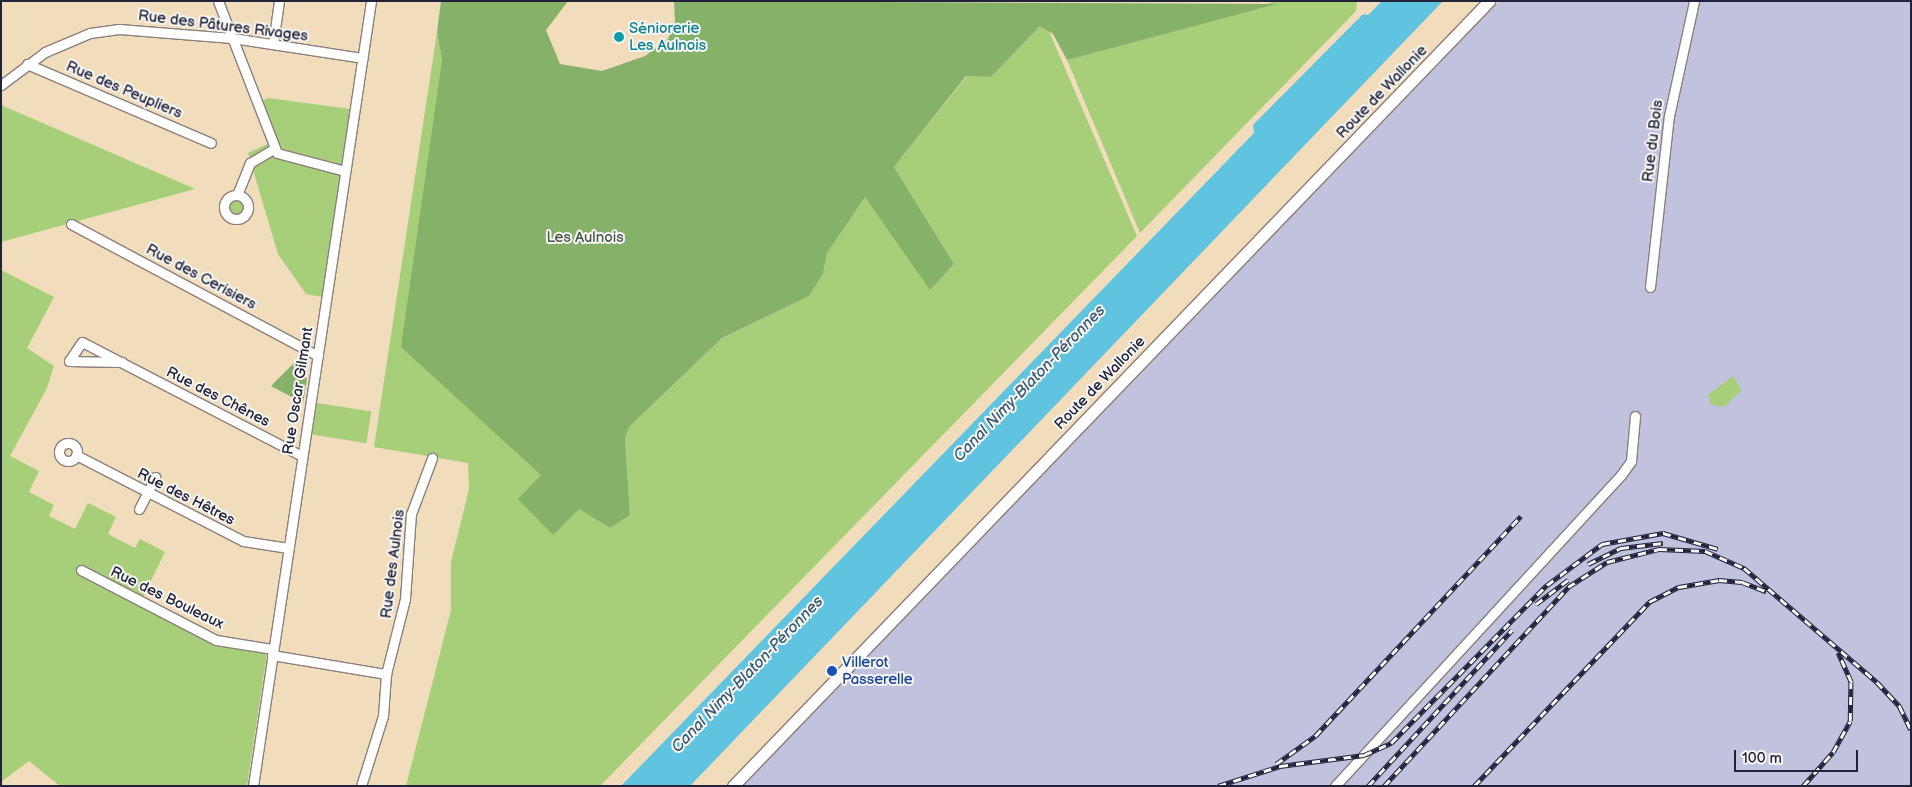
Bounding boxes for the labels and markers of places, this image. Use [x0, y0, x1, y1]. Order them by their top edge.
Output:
place label: Séniorerie Les Aulnois [629, 19, 706, 54]
marker: Séniorerie Les Aulnois [613, 31, 625, 43]
place label: Villerot Passerelle [842, 653, 913, 688]
marker: Villerot Passerelle [826, 665, 838, 677]

